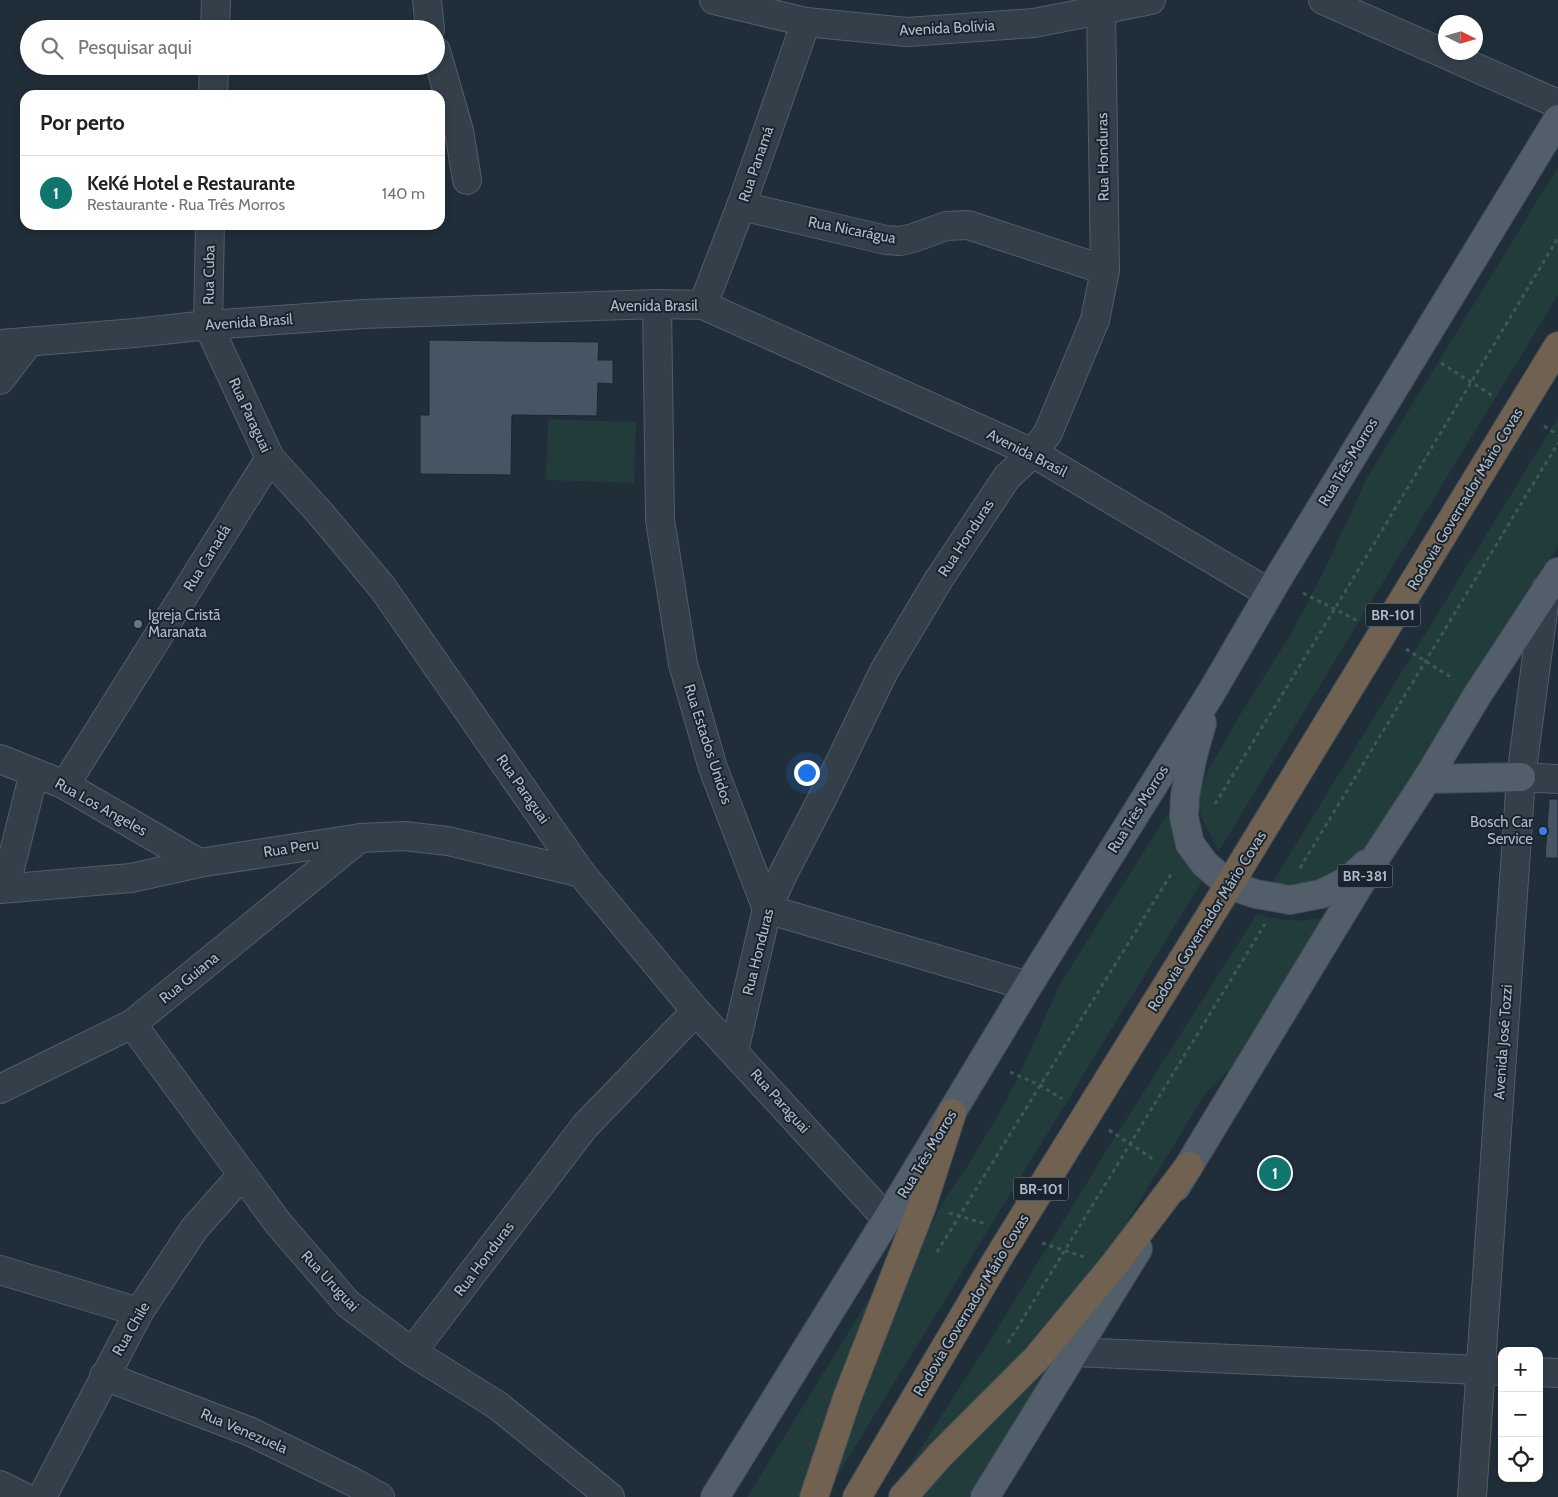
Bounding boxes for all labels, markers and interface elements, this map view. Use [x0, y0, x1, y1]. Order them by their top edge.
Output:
north arrow [1438, 15, 1483, 60]
street label: Avenida Bolívia [899, 16, 996, 39]
search box [20, 20, 445, 75]
icon: search [38, 34, 66, 62]
text: Pesquisar aqui [78, 36, 192, 59]
text: Por perto [40, 110, 125, 135]
street label: Rua Honduras [1093, 113, 1113, 201]
street label: Rua Panamá [735, 123, 778, 204]
text: KeKé Hotel e Restaurante [87, 172, 295, 195]
text: 1 [53, 184, 59, 203]
text: 140 m [382, 184, 425, 203]
text: Restaurante · Rua Três Morros [87, 195, 285, 214]
street label: Rua Nicarágua [806, 213, 898, 248]
street label: Rua Cuba [199, 244, 219, 305]
street label: Avenida Brasil [610, 297, 698, 315]
street label: Avenida Brasil [205, 310, 294, 334]
street label: Rua Paraguai [225, 375, 275, 455]
street label: Rodovia Governador Mário Covas [1403, 405, 1527, 593]
street label: Rua Três Morros [1315, 415, 1381, 509]
street label: Avenida Brasil [984, 425, 1071, 481]
street label: Rua Honduras [934, 496, 998, 580]
street label: Rua Canadá [180, 521, 235, 595]
road number: BR-101 [1366, 604, 1420, 626]
place label: Igreja Cristã Maranata [148, 606, 221, 641]
marker: Igreja Cristã Maranata [132, 618, 144, 630]
street label: Rua Estados Unidos [680, 682, 736, 806]
street label: Rua Paraguai [493, 751, 553, 827]
your location [794, 760, 820, 786]
street label: Rua Três Morros [1104, 762, 1172, 856]
street label: Rua Los Angeles [52, 774, 150, 840]
place label: Bosch Car Service [1470, 813, 1533, 848]
marker: Bosch Car Service [1537, 825, 1549, 837]
street label: Rodovia Governador Mário Covas [1144, 827, 1270, 1015]
street label: Rua Peru [262, 835, 320, 861]
road number: BR-381 [1338, 864, 1392, 888]
street label: Rua Honduras [739, 907, 777, 997]
street label: Rua Guiana [156, 948, 223, 1007]
street label: Avenida José Tozzi [1490, 984, 1516, 1100]
street label: Rua Paraguai [746, 1065, 814, 1137]
street label: Rua Três Morros [894, 1107, 960, 1201]
pin: 1 [1259, 1154, 1291, 1192]
road number: BR-101 [1014, 1178, 1068, 1200]
street label: Rodovia Governador Mário Covas [909, 1211, 1033, 1399]
street label: Rua Honduras [450, 1218, 518, 1300]
street label: Rua Uruguai [297, 1247, 363, 1315]
street label: Rua Chile [108, 1299, 154, 1359]
map controls [1498, 1347, 1543, 1482]
button: + [1498, 1347, 1543, 1392]
button: − [1498, 1392, 1543, 1437]
street label: Rua Venezuela [198, 1405, 291, 1458]
button: locate [1498, 1437, 1543, 1482]

